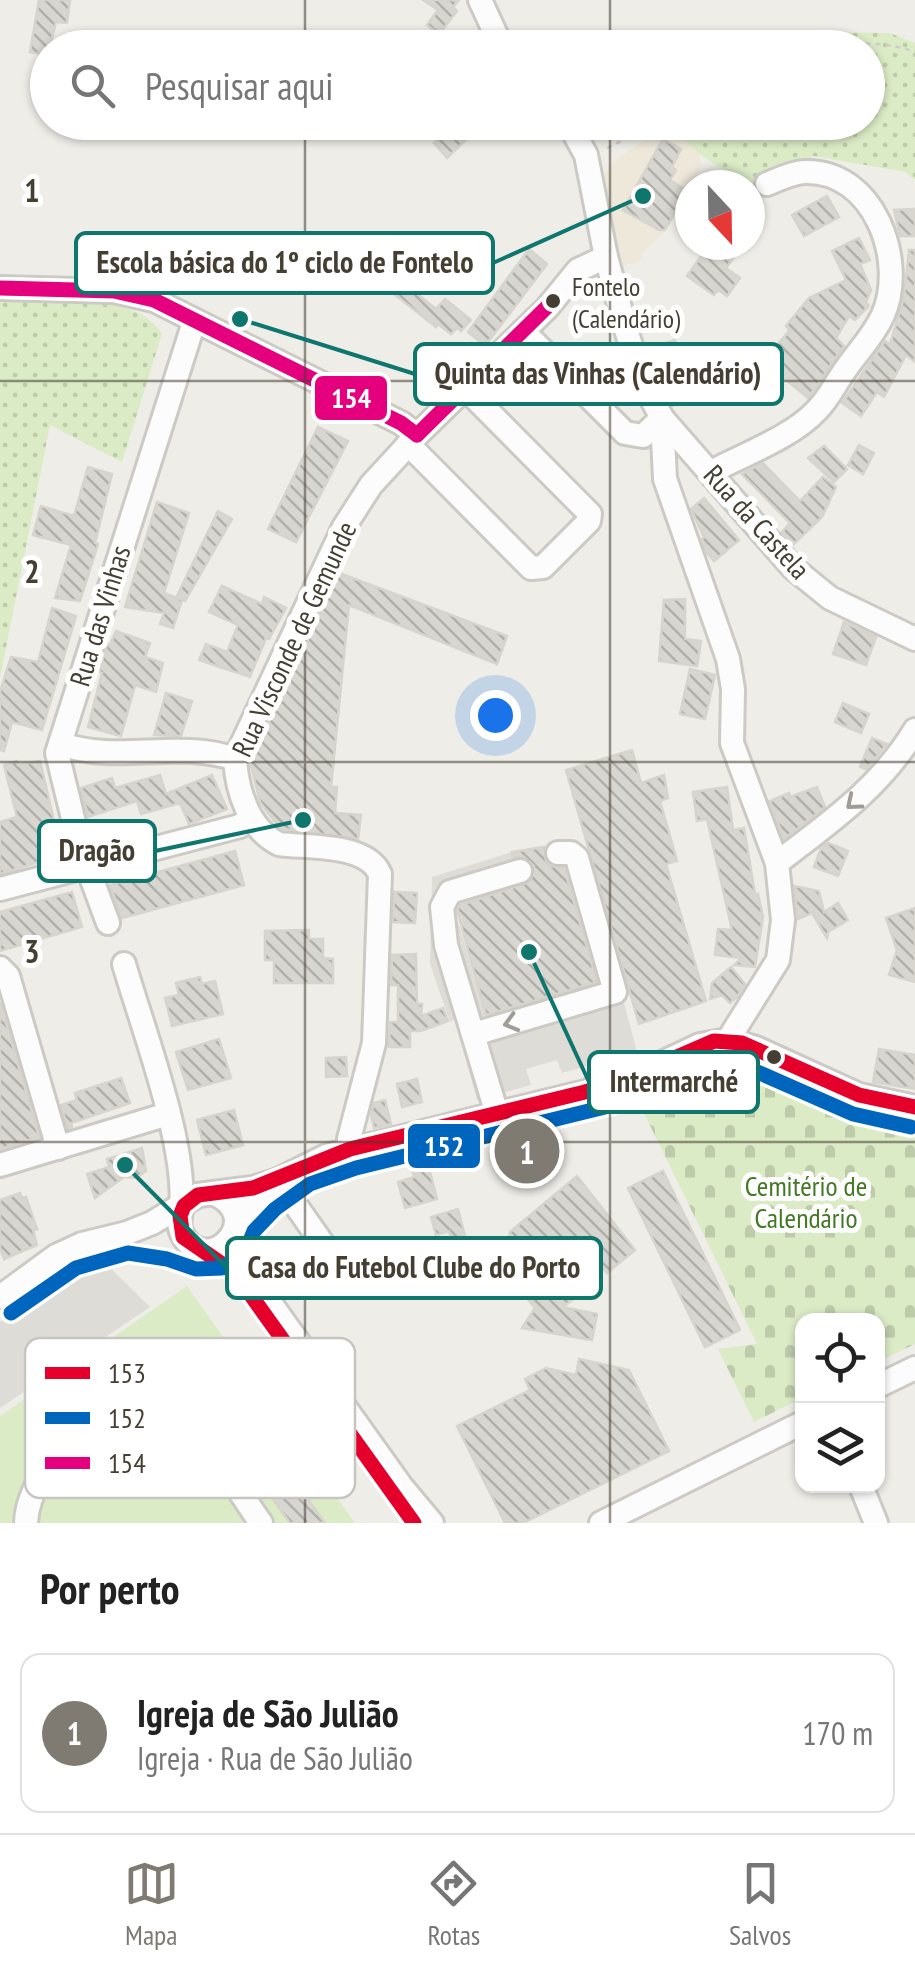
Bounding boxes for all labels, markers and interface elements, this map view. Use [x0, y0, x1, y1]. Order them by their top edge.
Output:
search box [30, 30, 885, 140]
icon: search [65, 58, 120, 113]
text: Pesquisar aqui [145, 61, 334, 110]
text: 1 [24, 169, 40, 211]
north arrow [675, 170, 765, 260]
callout: Escola básica do 1º ciclo de Fontelo [76, 233, 493, 293]
text: Escola básica do 1º ciclo de Fontelo [97, 242, 473, 281]
place label: Fontelo (Calendário) [572, 270, 680, 335]
marker: Fontelo (Calendário) [543, 291, 563, 311]
callout: Quinta das Vinhas (Calendário) [415, 344, 782, 404]
text: Quinta das Vinhas (Calendário) [435, 353, 761, 392]
line badge: 154 [313, 374, 389, 422]
text: 154 [331, 379, 372, 416]
street label: Rua da Castela [696, 457, 819, 587]
street label: Rua Visconde de Gemunde [223, 515, 364, 762]
street label: Rua das Vinhas [61, 541, 138, 691]
text: 2 [24, 550, 40, 592]
your location [470, 690, 521, 741]
one-way arrow [846, 791, 864, 809]
callout: Dragão [39, 821, 155, 881]
text: Dragão [59, 830, 135, 869]
text: 3 [24, 930, 40, 972]
one-way arrow [503, 1011, 520, 1032]
unlabelled marker [764, 1047, 784, 1067]
callout: Intermarché [589, 1052, 758, 1112]
text: Intermarché [610, 1061, 738, 1100]
pin: 1 [494, 1114, 560, 1188]
line badge: 152 [406, 1122, 482, 1170]
text: 152 [424, 1127, 464, 1164]
park label: Cemitério de Calendário [745, 1167, 867, 1236]
callout: Casa do Futebol Clube do Porto [227, 1238, 601, 1298]
text: Casa do Futebol Clube do Porto [248, 1247, 580, 1286]
map controls [795, 1313, 885, 1493]
button: locate [795, 1313, 885, 1403]
legend [25, 1338, 355, 1498]
text: 153 [108, 1354, 146, 1391]
text: 152 [108, 1399, 146, 1436]
button: layers [795, 1403, 885, 1493]
text: 154 [108, 1444, 146, 1481]
text: Por perto [40, 1561, 179, 1616]
text: Igreja de São Julião [137, 1688, 399, 1737]
text: 1 [67, 1712, 82, 1754]
text: 170 m [802, 1712, 873, 1754]
text: Igreja · Rua de São Julião [137, 1737, 413, 1779]
tab: Mapa [124, 1856, 179, 1953]
tab: Rotas [426, 1856, 481, 1953]
tab: Salvos [729, 1856, 791, 1953]

